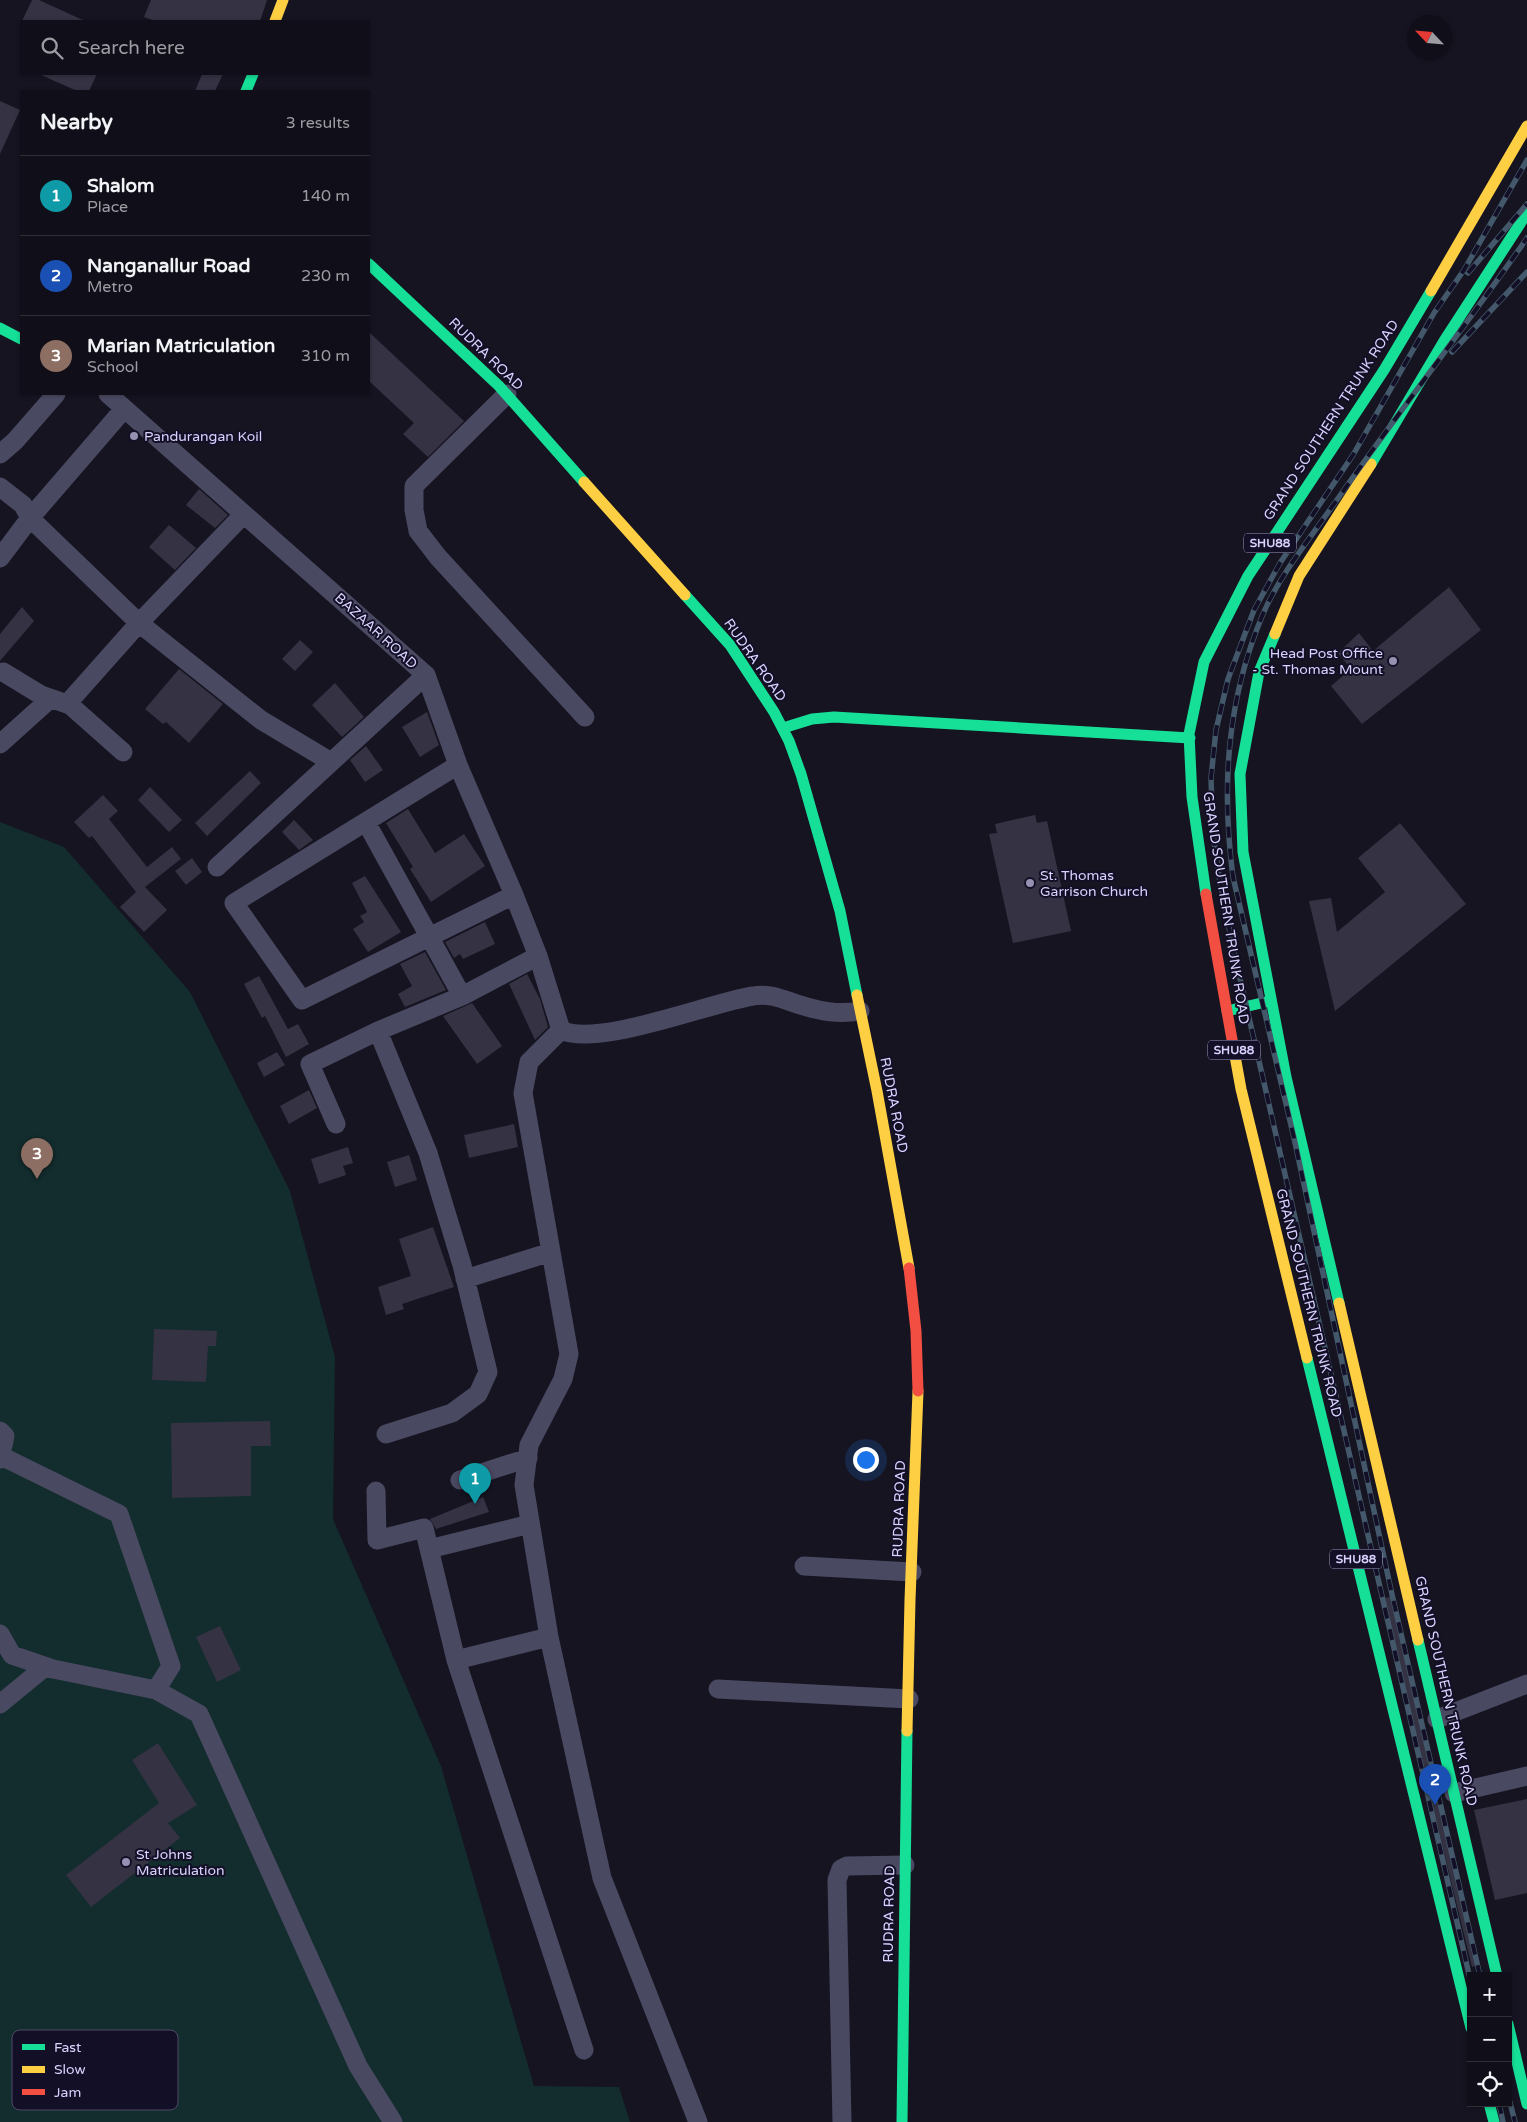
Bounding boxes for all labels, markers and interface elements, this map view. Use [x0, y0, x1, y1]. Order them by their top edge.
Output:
north arrow [1407, 15, 1452, 60]
search box [20, 20, 370, 75]
icon: search [38, 34, 66, 62]
text: Search here [78, 37, 185, 59]
text: Nearby [40, 110, 113, 135]
text: 3 results [286, 113, 350, 133]
text: Shalom [87, 175, 155, 197]
text: 1 [51, 186, 61, 206]
text: 140 m [301, 186, 350, 206]
text: Place [87, 197, 128, 217]
text: Nanganallur Road [87, 255, 250, 277]
text: 2 [51, 266, 61, 286]
text: 230 m [301, 266, 350, 286]
text: Metro [87, 277, 133, 297]
street label: RUDRA ROAD [445, 314, 527, 394]
street label: GRAND SOUTHERN TRUNK ROAD [1260, 317, 1402, 523]
text: Marian Matriculation [87, 335, 275, 357]
text: 3 [51, 346, 61, 366]
text: 310 m [301, 346, 350, 366]
text: School [87, 357, 139, 377]
place label: Pandurangan Koil [144, 428, 262, 445]
marker: Pandurangan Koil [128, 430, 140, 442]
road number: SHU88 [1244, 534, 1296, 552]
street label: BAZAAR ROAD [331, 589, 421, 673]
street label: RUDRA ROAD [720, 615, 790, 705]
place label: Head Post Office - St. Thomas Mount [1252, 645, 1384, 678]
marker: Head Post Office - St. Thomas Mount [1387, 655, 1399, 667]
street label: GRAND SOUTHERN TRUNK ROAD [1199, 790, 1253, 1026]
place label: St. Thomas Garrison Church [1040, 867, 1148, 900]
marker: St. Thomas Garrison Church [1024, 877, 1036, 889]
road number: SHU88 [1208, 1040, 1260, 1060]
street label: RUDRA ROAD [876, 1056, 912, 1154]
pin: 3 [21, 1138, 53, 1179]
street label: GRAND SOUTHERN TRUNK ROAD [1272, 1187, 1346, 1419]
your location [853, 1447, 879, 1473]
street label: RUDRA ROAD [889, 1460, 909, 1558]
pin: 1 [459, 1463, 491, 1504]
road number: SHU88 [1330, 1550, 1382, 1568]
street label: GRAND SOUTHERN TRUNK ROAD [1411, 1574, 1481, 1808]
pin: 2 [1419, 1764, 1451, 1805]
place label: St Johns Matriculation [136, 1846, 224, 1879]
marker: St Johns Matriculation [120, 1856, 132, 1868]
street label: RUDRA ROAD [880, 1865, 898, 1963]
map controls [1467, 1972, 1512, 2107]
button: + [1467, 1972, 1512, 2017]
button: − [1467, 2017, 1512, 2062]
legend [12, 2030, 178, 2110]
text: Fast [54, 2039, 82, 2056]
text: Slow [54, 2061, 86, 2078]
button: locate [1467, 2062, 1512, 2107]
text: Jam [54, 2084, 81, 2101]

